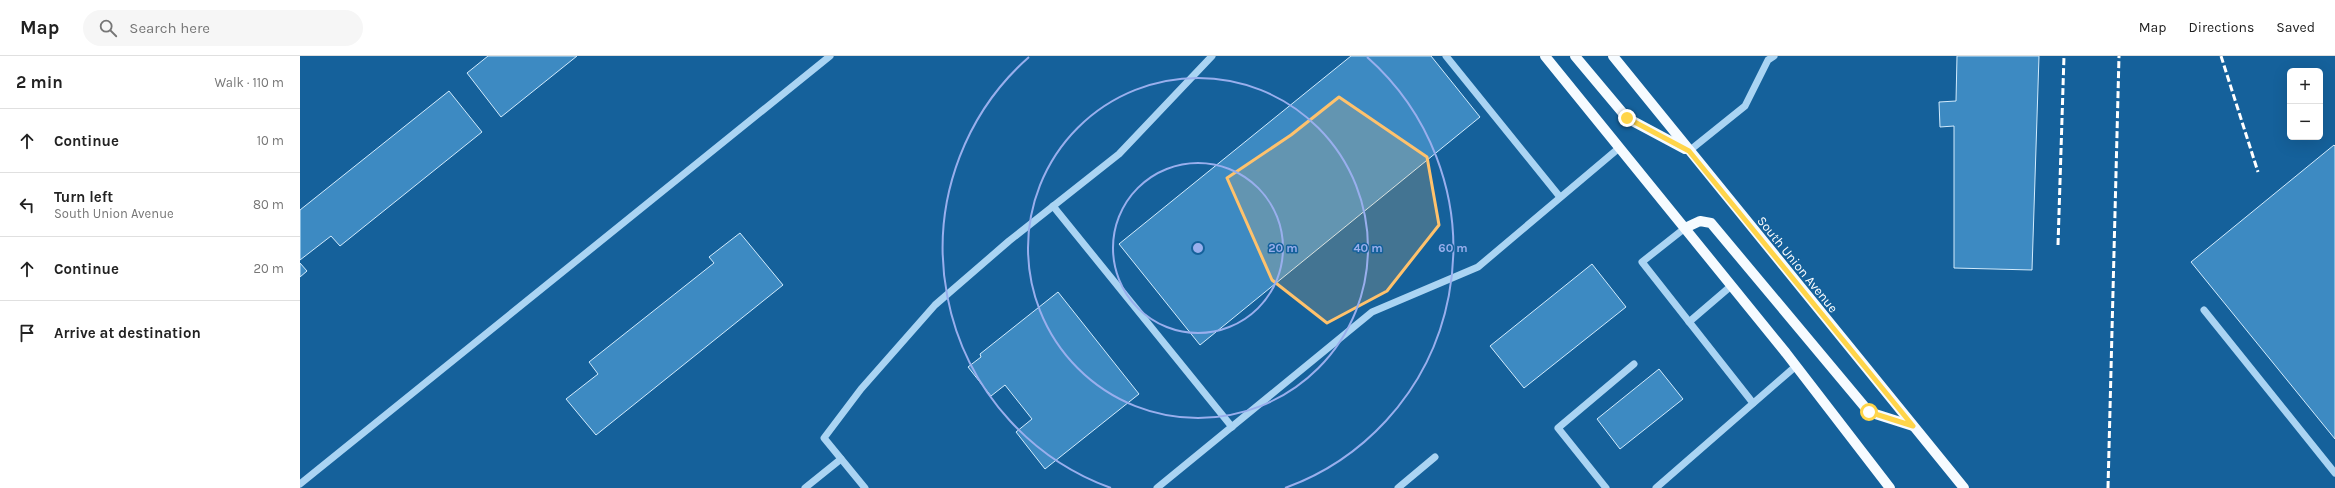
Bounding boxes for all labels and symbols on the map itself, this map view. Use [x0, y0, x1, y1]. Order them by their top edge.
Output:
route end [1618, 109, 1636, 127]
street label: South Union Avenue [1754, 213, 1841, 316]
centre of rings [1191, 241, 1205, 255]
text: 20 m [1268, 241, 1298, 255]
text: 40 m [1353, 241, 1383, 255]
text: 60 m [1438, 241, 1468, 255]
route start [1860, 403, 1878, 421]

